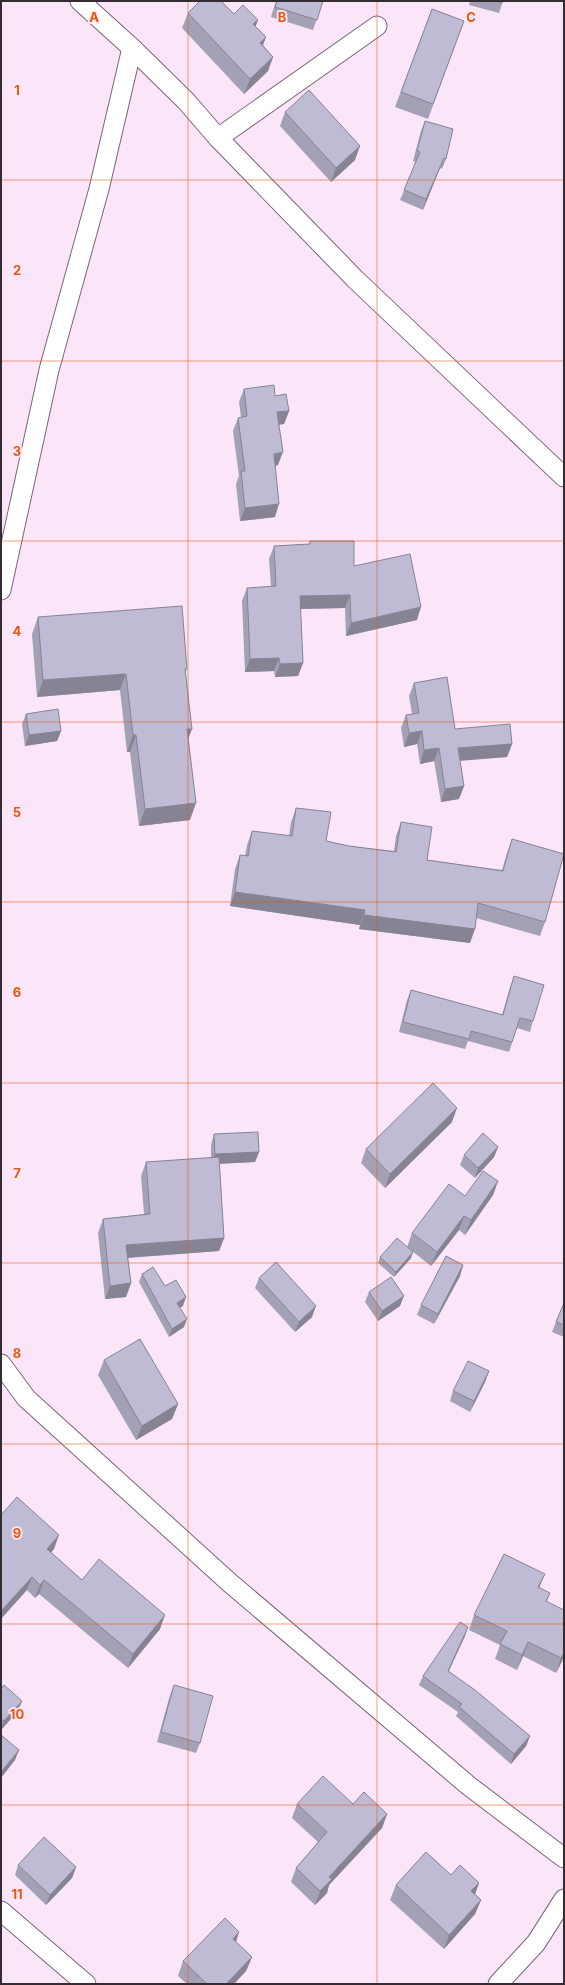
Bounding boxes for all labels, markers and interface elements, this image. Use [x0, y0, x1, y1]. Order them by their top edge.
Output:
text: A [89, 9, 99, 25]
text: B [278, 9, 287, 25]
text: C [466, 9, 476, 25]
text: 1 [14, 82, 20, 98]
text: 2 [13, 262, 21, 278]
text: 3 [13, 443, 21, 459]
text: 4 [13, 623, 22, 639]
text: 5 [13, 804, 21, 820]
text: 6 [13, 984, 21, 1000]
text: 7 [13, 1165, 21, 1181]
text: 8 [13, 1345, 21, 1361]
text: 9 [13, 1525, 21, 1541]
text: 10 [10, 1706, 24, 1722]
text: 11 [11, 1886, 23, 1902]

